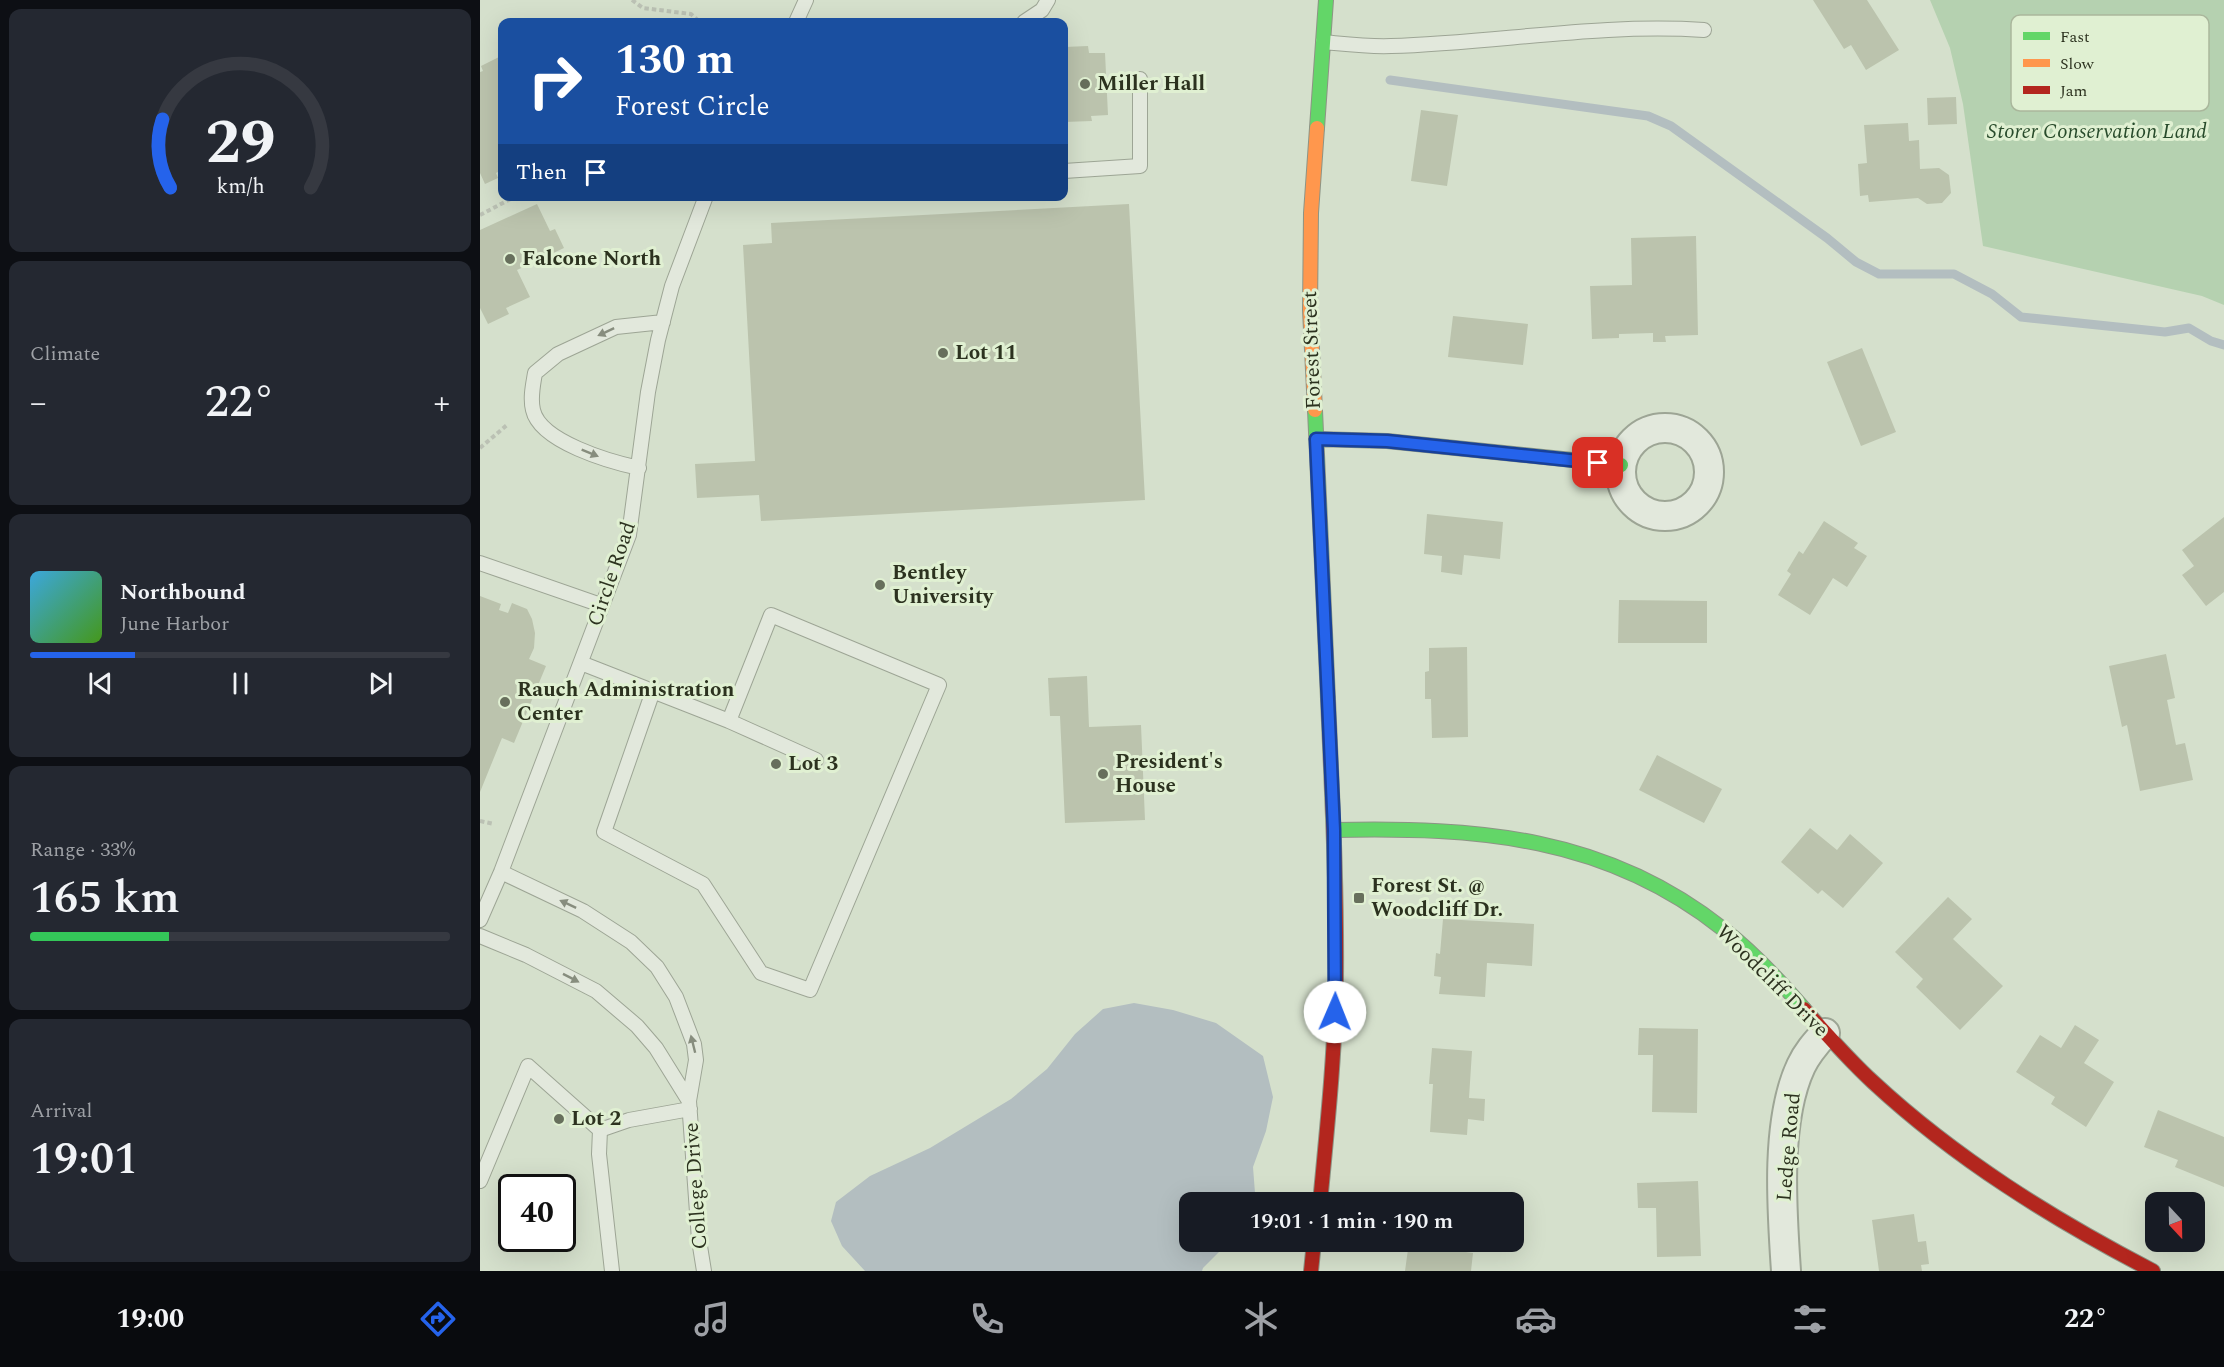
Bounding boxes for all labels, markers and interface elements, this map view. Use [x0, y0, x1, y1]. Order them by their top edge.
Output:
legend [2011, 15, 2209, 111]
text: Fast [2060, 25, 2090, 49]
text: 130 m [615, 29, 734, 92]
icon: right [516, 42, 594, 120]
text: Slow [2060, 52, 2095, 76]
place label: Miller Hall [1097, 68, 1205, 100]
marker: Miller Hall [1078, 77, 1092, 91]
text: Jam [2060, 79, 2088, 103]
text: Forest Circle [615, 86, 770, 128]
text: 29 [205, 96, 275, 191]
park label: Storer Conservation Land [1987, 116, 2207, 148]
text: Then [516, 156, 567, 189]
icon: arrive [579, 156, 612, 189]
text: km/h [216, 170, 264, 203]
place label: Falcone North [522, 243, 661, 275]
marker: Falcone North [503, 252, 517, 266]
street label: Forest Street [1294, 290, 1330, 410]
one-way arrow [596, 327, 614, 337]
place label: Lot 11 [955, 337, 1017, 369]
text: Climate [30, 339, 100, 369]
marker: Lot 11 [936, 346, 950, 360]
text: 22° [205, 368, 275, 437]
text: − [30, 378, 47, 428]
text: + [434, 378, 450, 428]
pin [1572, 437, 1623, 488]
icon: arrive [1581, 446, 1614, 479]
one-way arrow [582, 448, 600, 458]
street label: Circle Road [579, 517, 645, 631]
place label: Bentley University [892, 557, 994, 613]
text: Northbound [120, 576, 246, 609]
marker: Bentley University [873, 578, 887, 592]
text: June Harbor [120, 609, 229, 639]
icon: previous [84, 667, 117, 700]
icon: pause [224, 667, 257, 700]
icon: next [364, 667, 397, 700]
place label: Rauch Administration Center [517, 674, 734, 730]
marker: Rauch Administration Center [498, 695, 512, 709]
place label: President's House [1115, 746, 1223, 802]
place label: Lot 3 [788, 748, 838, 780]
marker: Lot 3 [769, 757, 783, 771]
marker: President's House [1096, 767, 1110, 781]
text: Range · 33% [30, 835, 135, 865]
text: 165 km [30, 864, 180, 933]
place label: Forest St. @ Woodcliff Dr. [1371, 870, 1503, 926]
marker: Forest St. @ Woodcliff Dr. [1352, 891, 1366, 905]
one-way arrow [560, 899, 577, 908]
street label: Woodcliff Drive [1708, 917, 1836, 1045]
one-way arrow [563, 973, 580, 983]
position arrow [1303, 980, 1367, 1044]
one-way arrow [687, 1035, 697, 1053]
street label: Ledge Road [1768, 1091, 1810, 1203]
text: Arrival [30, 1096, 92, 1126]
place label: Lot 2 [571, 1103, 621, 1135]
marker: Lot 2 [552, 1112, 566, 1126]
street label: College Drive [676, 1121, 716, 1251]
text: 19:01 [30, 1125, 138, 1194]
speed limit sign: 40 [498, 1174, 576, 1252]
north arrow [2145, 1192, 2205, 1252]
map controls [2145, 1192, 2205, 1252]
text: 19:01 · 1 min · 190 m [1250, 1205, 1453, 1238]
text: 19:00 [116, 1298, 184, 1340]
icon: directions [417, 1298, 459, 1340]
icon: music [691, 1298, 733, 1340]
icon: phone [966, 1298, 1008, 1340]
icon: climate [1240, 1298, 1282, 1340]
icon: car [1515, 1298, 1557, 1340]
icon: filters [1789, 1298, 1831, 1340]
text: 22° [2064, 1298, 2108, 1340]

